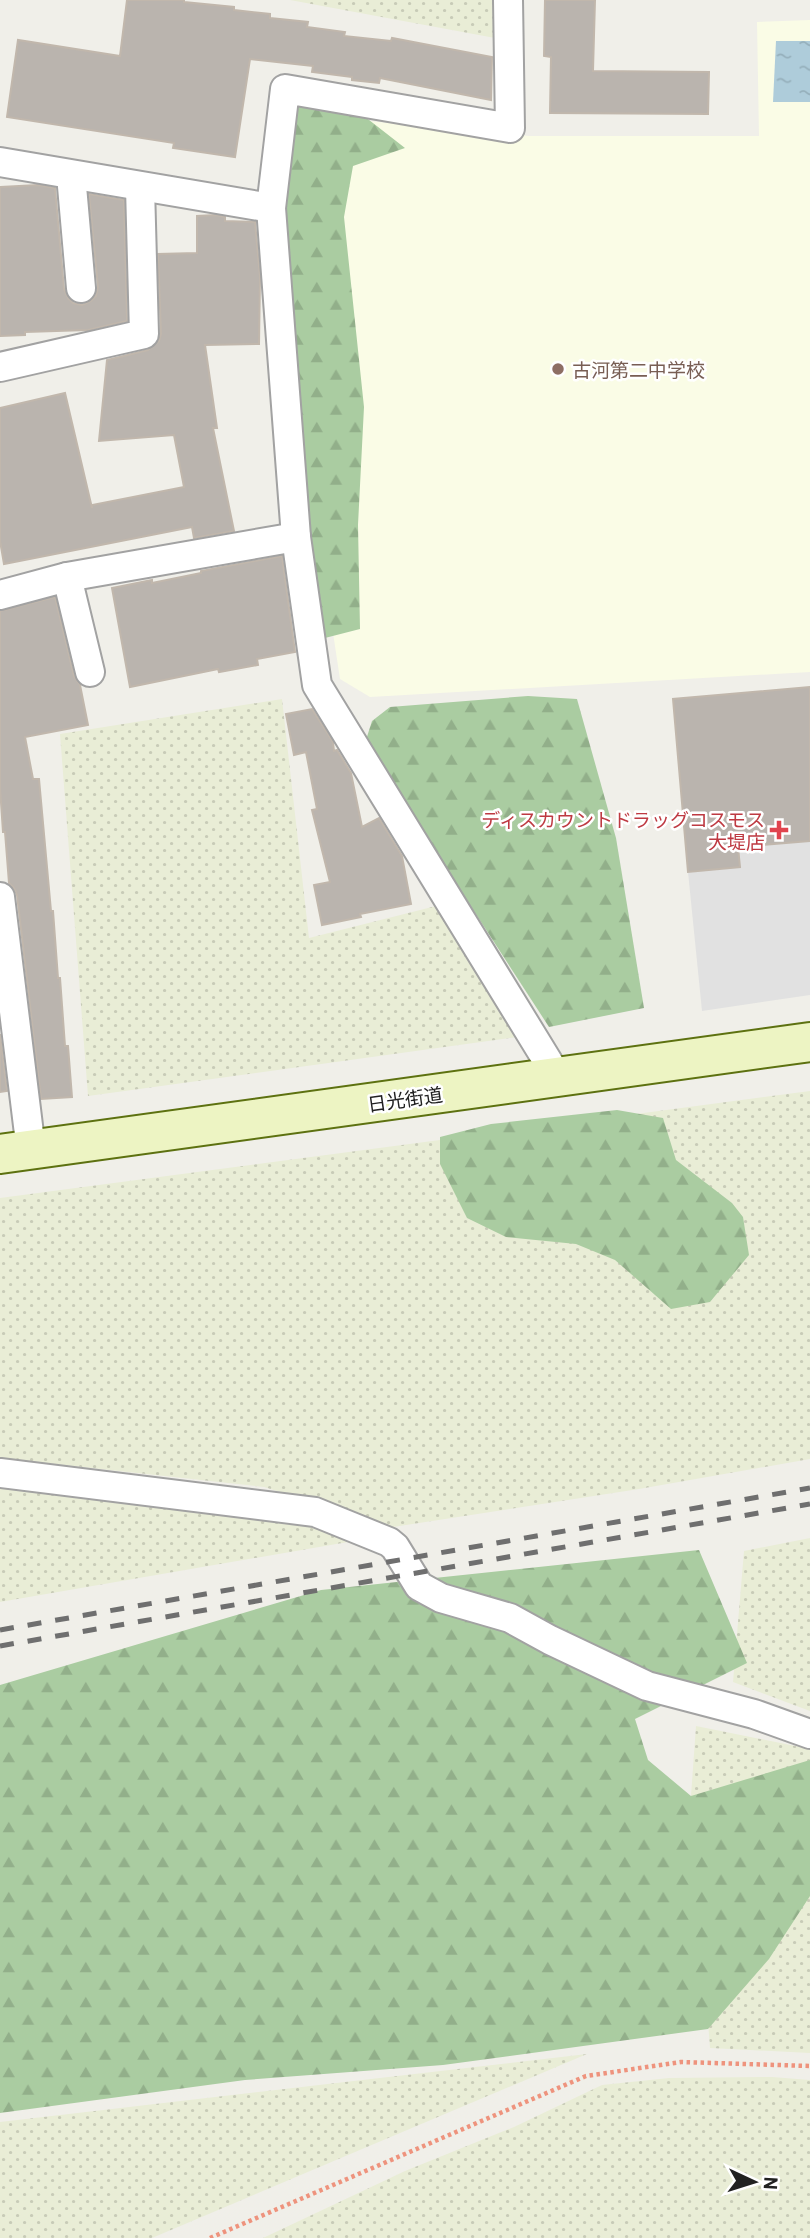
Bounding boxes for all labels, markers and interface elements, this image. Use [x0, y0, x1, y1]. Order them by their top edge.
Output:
place label: 古河第二中学校 [572, 358, 705, 381]
marker: 古河第二中学校 [550, 361, 566, 377]
place label: ディスカウントドラッグコスモス 大堤店 [481, 808, 765, 853]
marker: ディスカウントドラッグコスモス 大堤店 [771, 822, 787, 838]
street label: 日光街道 [366, 1082, 444, 1116]
north arrow [719, 2147, 789, 2217]
text: N [760, 2176, 783, 2190]

